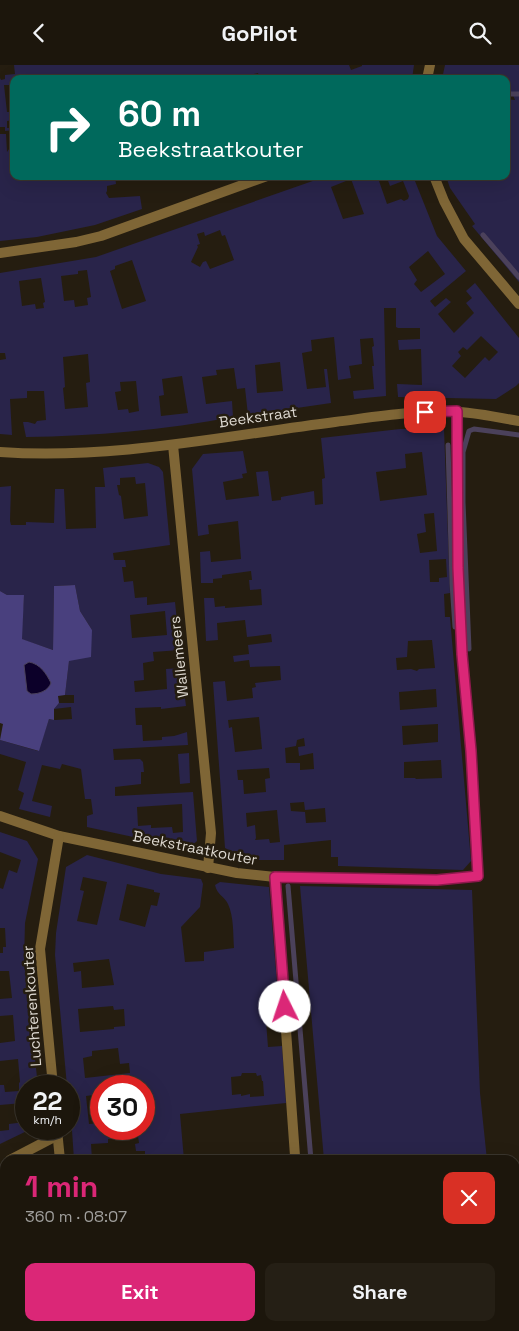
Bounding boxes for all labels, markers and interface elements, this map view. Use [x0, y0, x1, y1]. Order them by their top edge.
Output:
icon: back [25, 19, 53, 47]
text: GoPilot [221, 19, 298, 47]
icon: search [466, 19, 494, 47]
text: 60 m [118, 92, 201, 136]
icon: right [35, 95, 100, 160]
text: Beekstraatkouter [118, 135, 304, 163]
pin [404, 391, 446, 433]
icon: arrive [411, 398, 439, 426]
street label: Beekstraat [217, 402, 299, 431]
street label: Wallemeers [165, 615, 192, 699]
street label: Beekstraatkouter [131, 826, 259, 869]
street label: Luchterenkouter [18, 944, 45, 1067]
position arrow [258, 980, 310, 1032]
speed limit sign: 30 [90, 1075, 155, 1140]
text: 22 [33, 1085, 62, 1117]
text: km/h [33, 1112, 62, 1128]
text: 1 min [25, 1167, 98, 1206]
button: close [443, 1172, 495, 1224]
text: 360 m · 08:07 [25, 1206, 127, 1227]
button: Exit [25, 1263, 255, 1321]
button: Share [265, 1263, 495, 1321]

